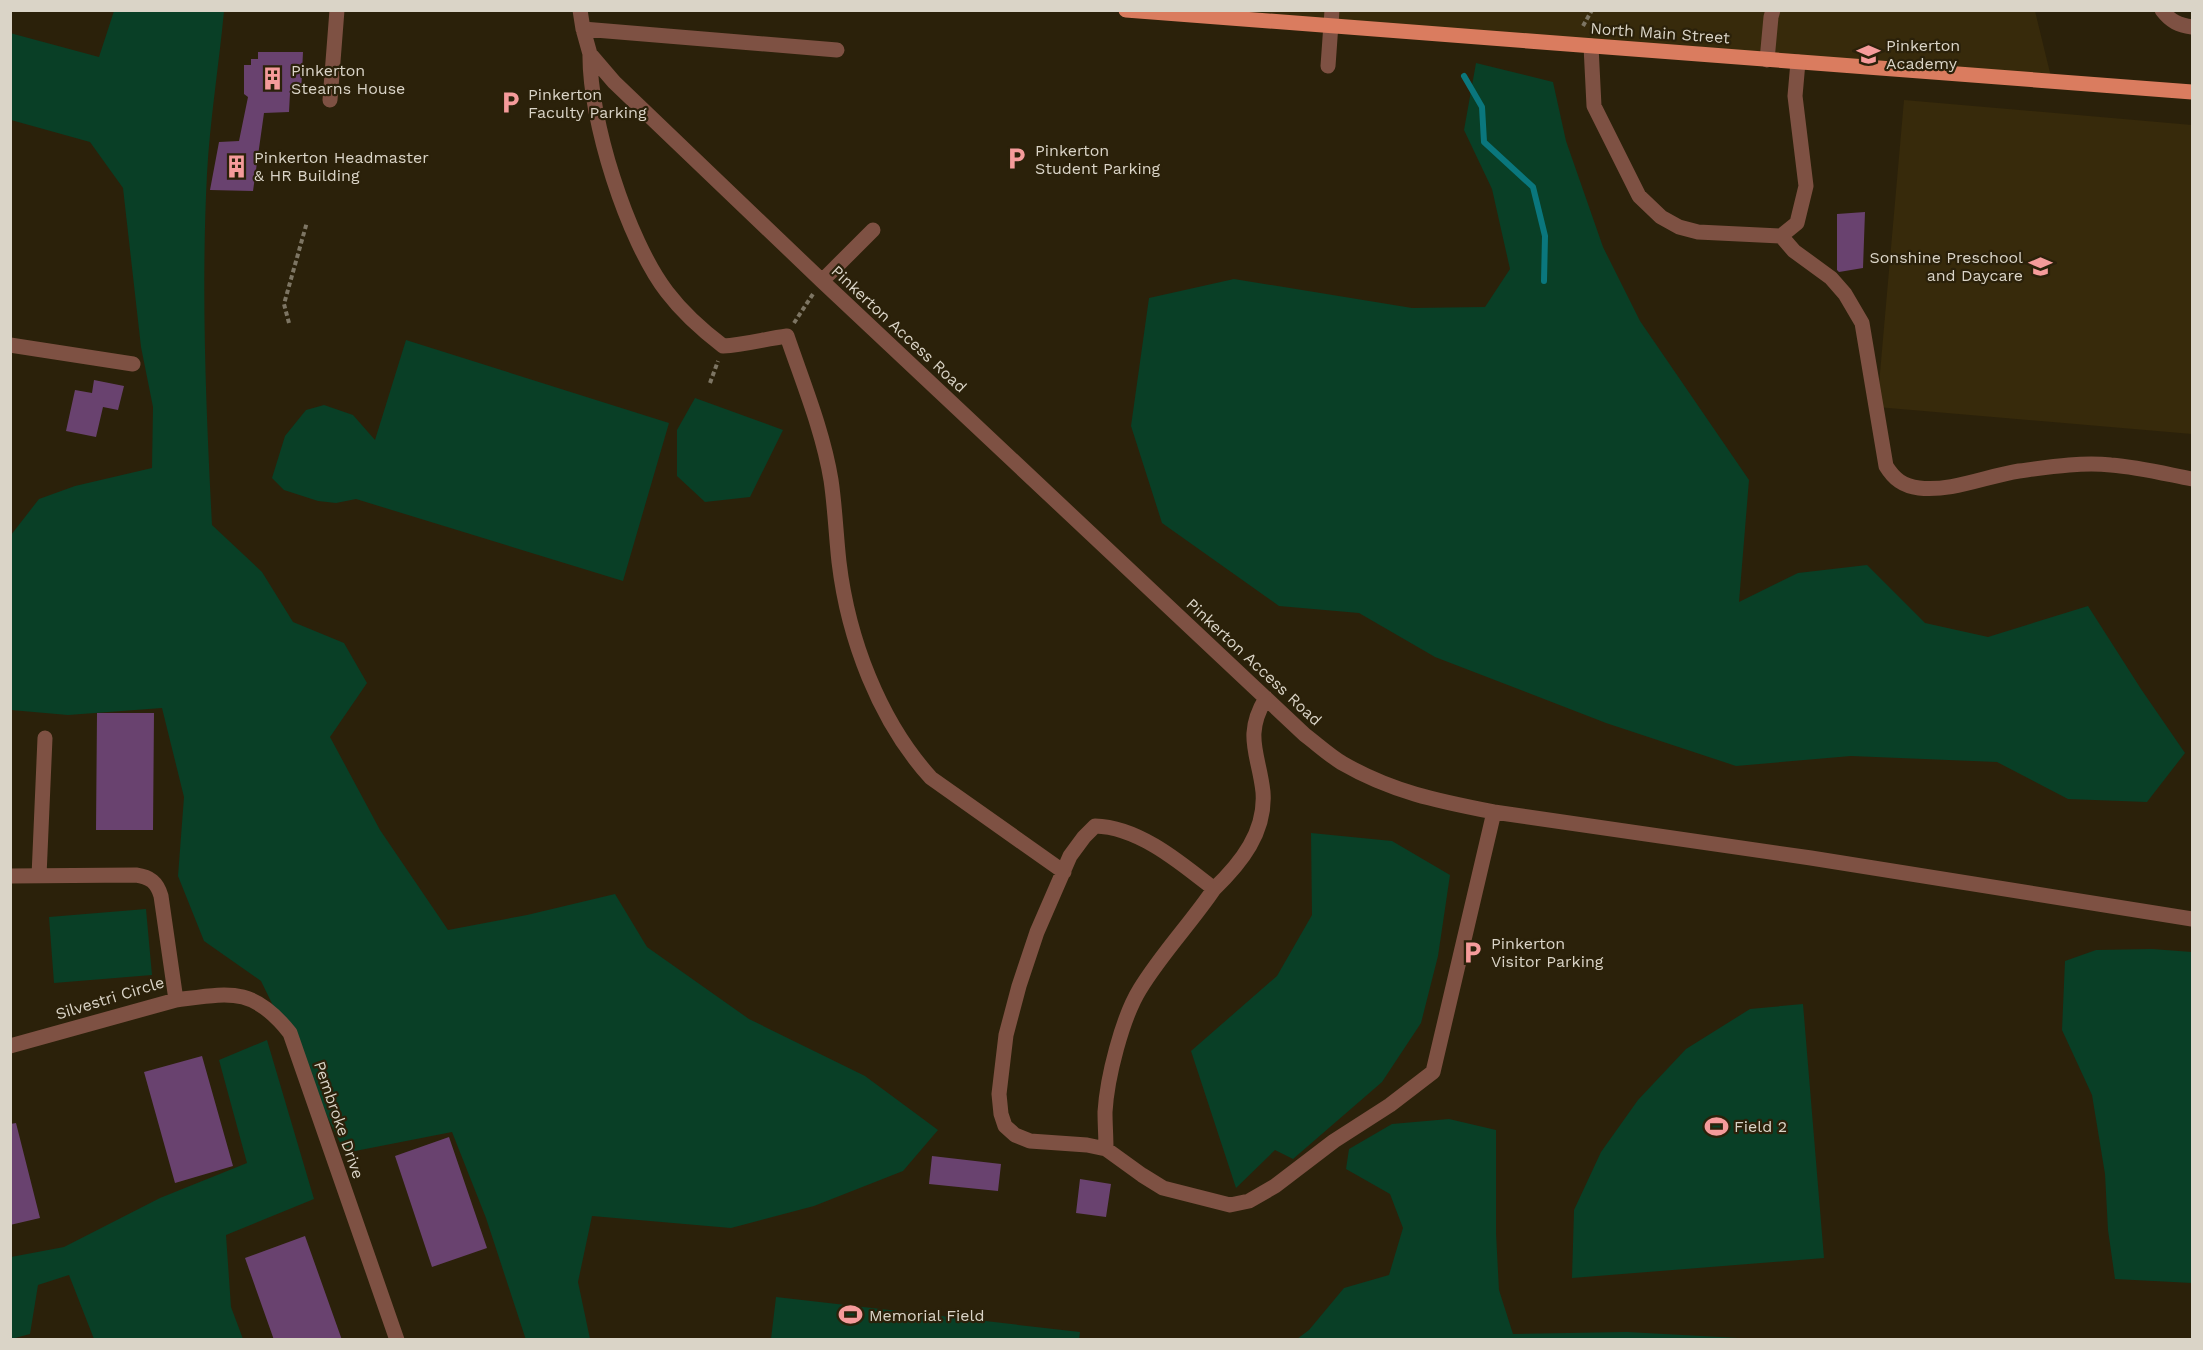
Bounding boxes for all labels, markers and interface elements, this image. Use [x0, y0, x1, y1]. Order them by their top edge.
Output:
street label: North Main Street [1590, 19, 1731, 47]
place label: Pinkerton Academy [1886, 36, 1960, 73]
school or university icon: Pinkerton Academy [1855, 41, 1881, 67]
place label: Pinkerton Stearns House [291, 61, 405, 98]
building icon: Pinkerton Stearns House [260, 66, 286, 92]
place label: Pinkerton Faculty Parking [528, 85, 647, 122]
parking icon: Pinkerton Faculty Parking [497, 90, 523, 116]
place label: Pinkerton Student Parking [1035, 141, 1161, 178]
parking icon: Pinkerton Student Parking [1004, 146, 1030, 172]
place label: Pinkerton Headmaster & HR Building [254, 148, 429, 185]
building icon: Pinkerton Headmaster & HR Building [223, 153, 249, 179]
place label: Sonshine Preschool and Daycare [1869, 248, 2023, 285]
school or university icon: Sonshine Preschool and Daycare [2028, 253, 2054, 279]
street label: Pinkerton Access Road [827, 261, 971, 397]
street label: Pinkerton Access Road [1182, 594, 1326, 730]
place label: Pinkerton Visitor Parking [1491, 934, 1604, 971]
parking icon: Pinkerton Visitor Parking [1460, 939, 1486, 965]
street label: Silvestri Circle [53, 972, 167, 1024]
street label: Pembroke Drive [310, 1059, 368, 1181]
sports icon: Field 2 [1703, 1113, 1729, 1139]
place label: Field 2 [1734, 1117, 1787, 1136]
sports icon: Memorial Field [838, 1302, 864, 1328]
place label: Memorial Field [869, 1306, 984, 1325]

